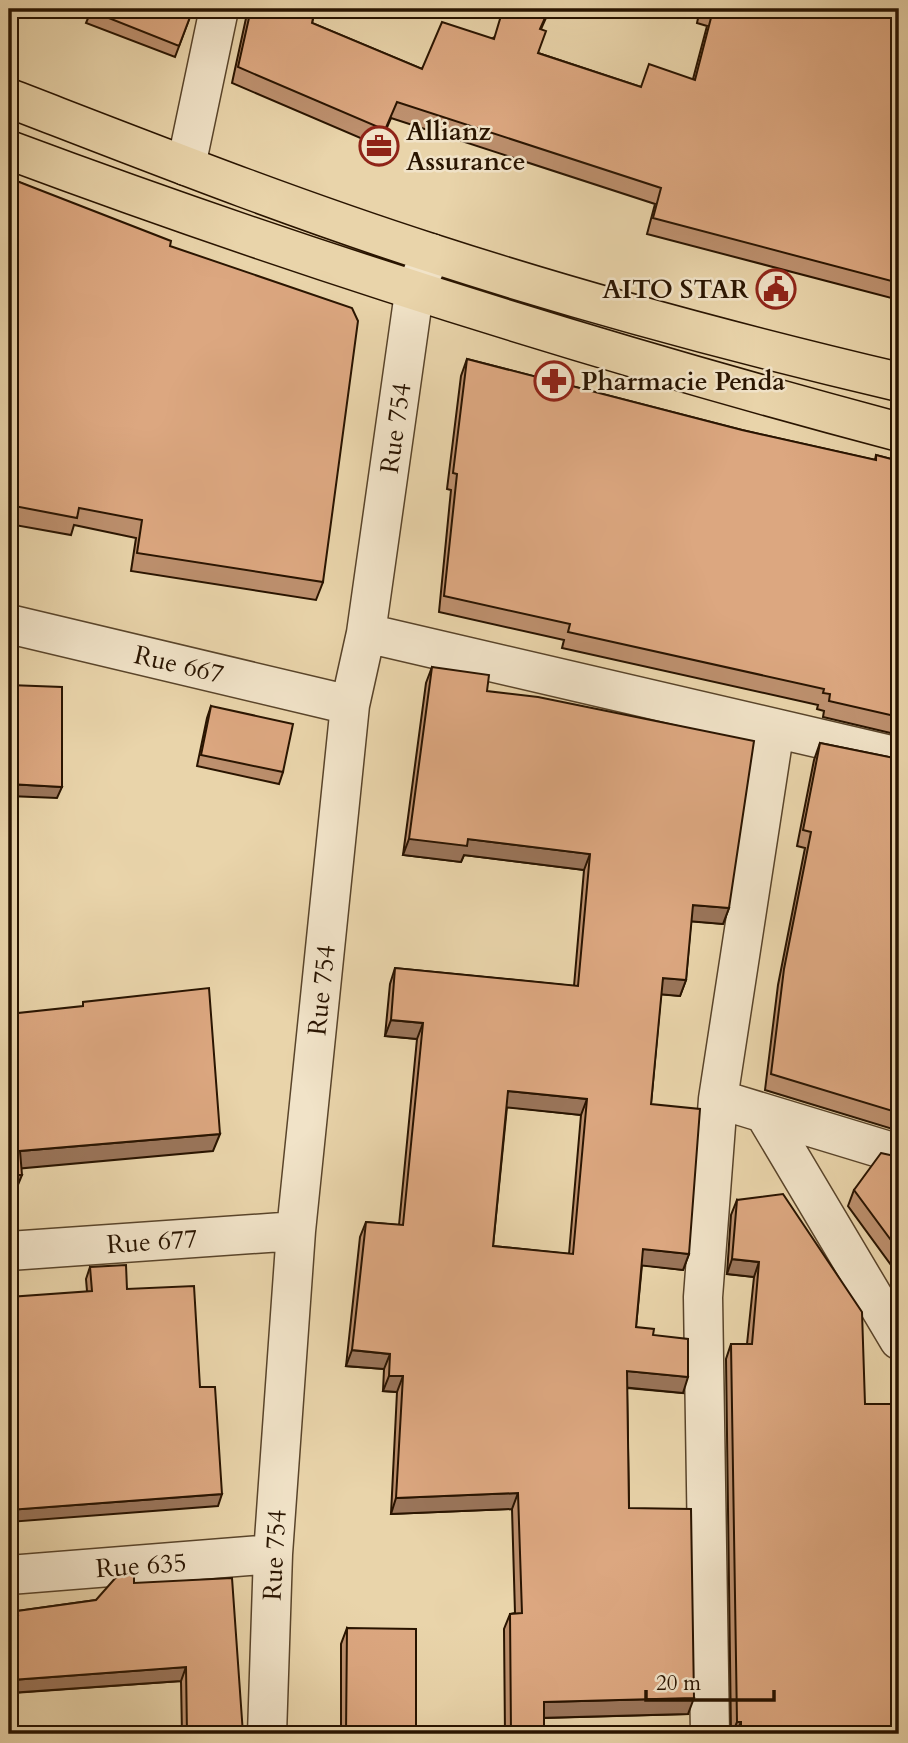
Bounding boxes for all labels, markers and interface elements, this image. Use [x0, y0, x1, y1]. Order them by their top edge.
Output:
place label: Allianz Assurance [406, 114, 526, 179]
office icon: Allianz Assurance [358, 125, 400, 167]
public building icon: AITO STAR [755, 268, 797, 310]
place label: AITO STAR [602, 272, 749, 307]
pharmacy icon: Pharmacie Penda [533, 360, 575, 402]
place label: Pharmacie Penda [581, 364, 785, 399]
street label: Rue 754 [372, 381, 419, 476]
street label: Rue 667 [131, 637, 227, 692]
street label: Rue 754 [299, 943, 344, 1037]
street label: Rue 677 [105, 1221, 199, 1262]
street label: Rue 754 [255, 1509, 294, 1601]
street label: Rue 635 [94, 1545, 188, 1586]
scale bar [646, 1659, 773, 1703]
text: 20 m [656, 1669, 701, 1698]

